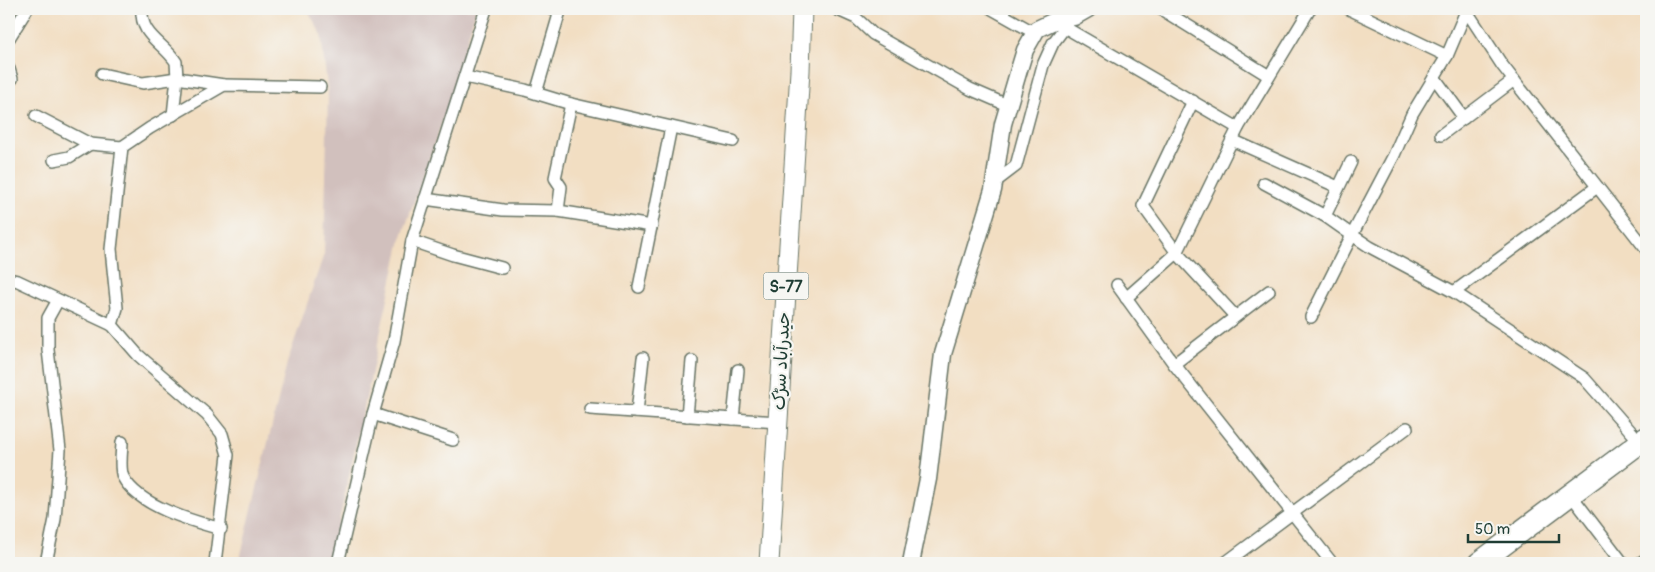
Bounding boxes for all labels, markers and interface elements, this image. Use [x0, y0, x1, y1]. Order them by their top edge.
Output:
road number: S-77 [764, 272, 808, 300]
street label: حیدرآباد سڑک [767, 311, 796, 411]
scale bar [1468, 512, 1559, 544]
text: 50 m [1475, 520, 1510, 539]

